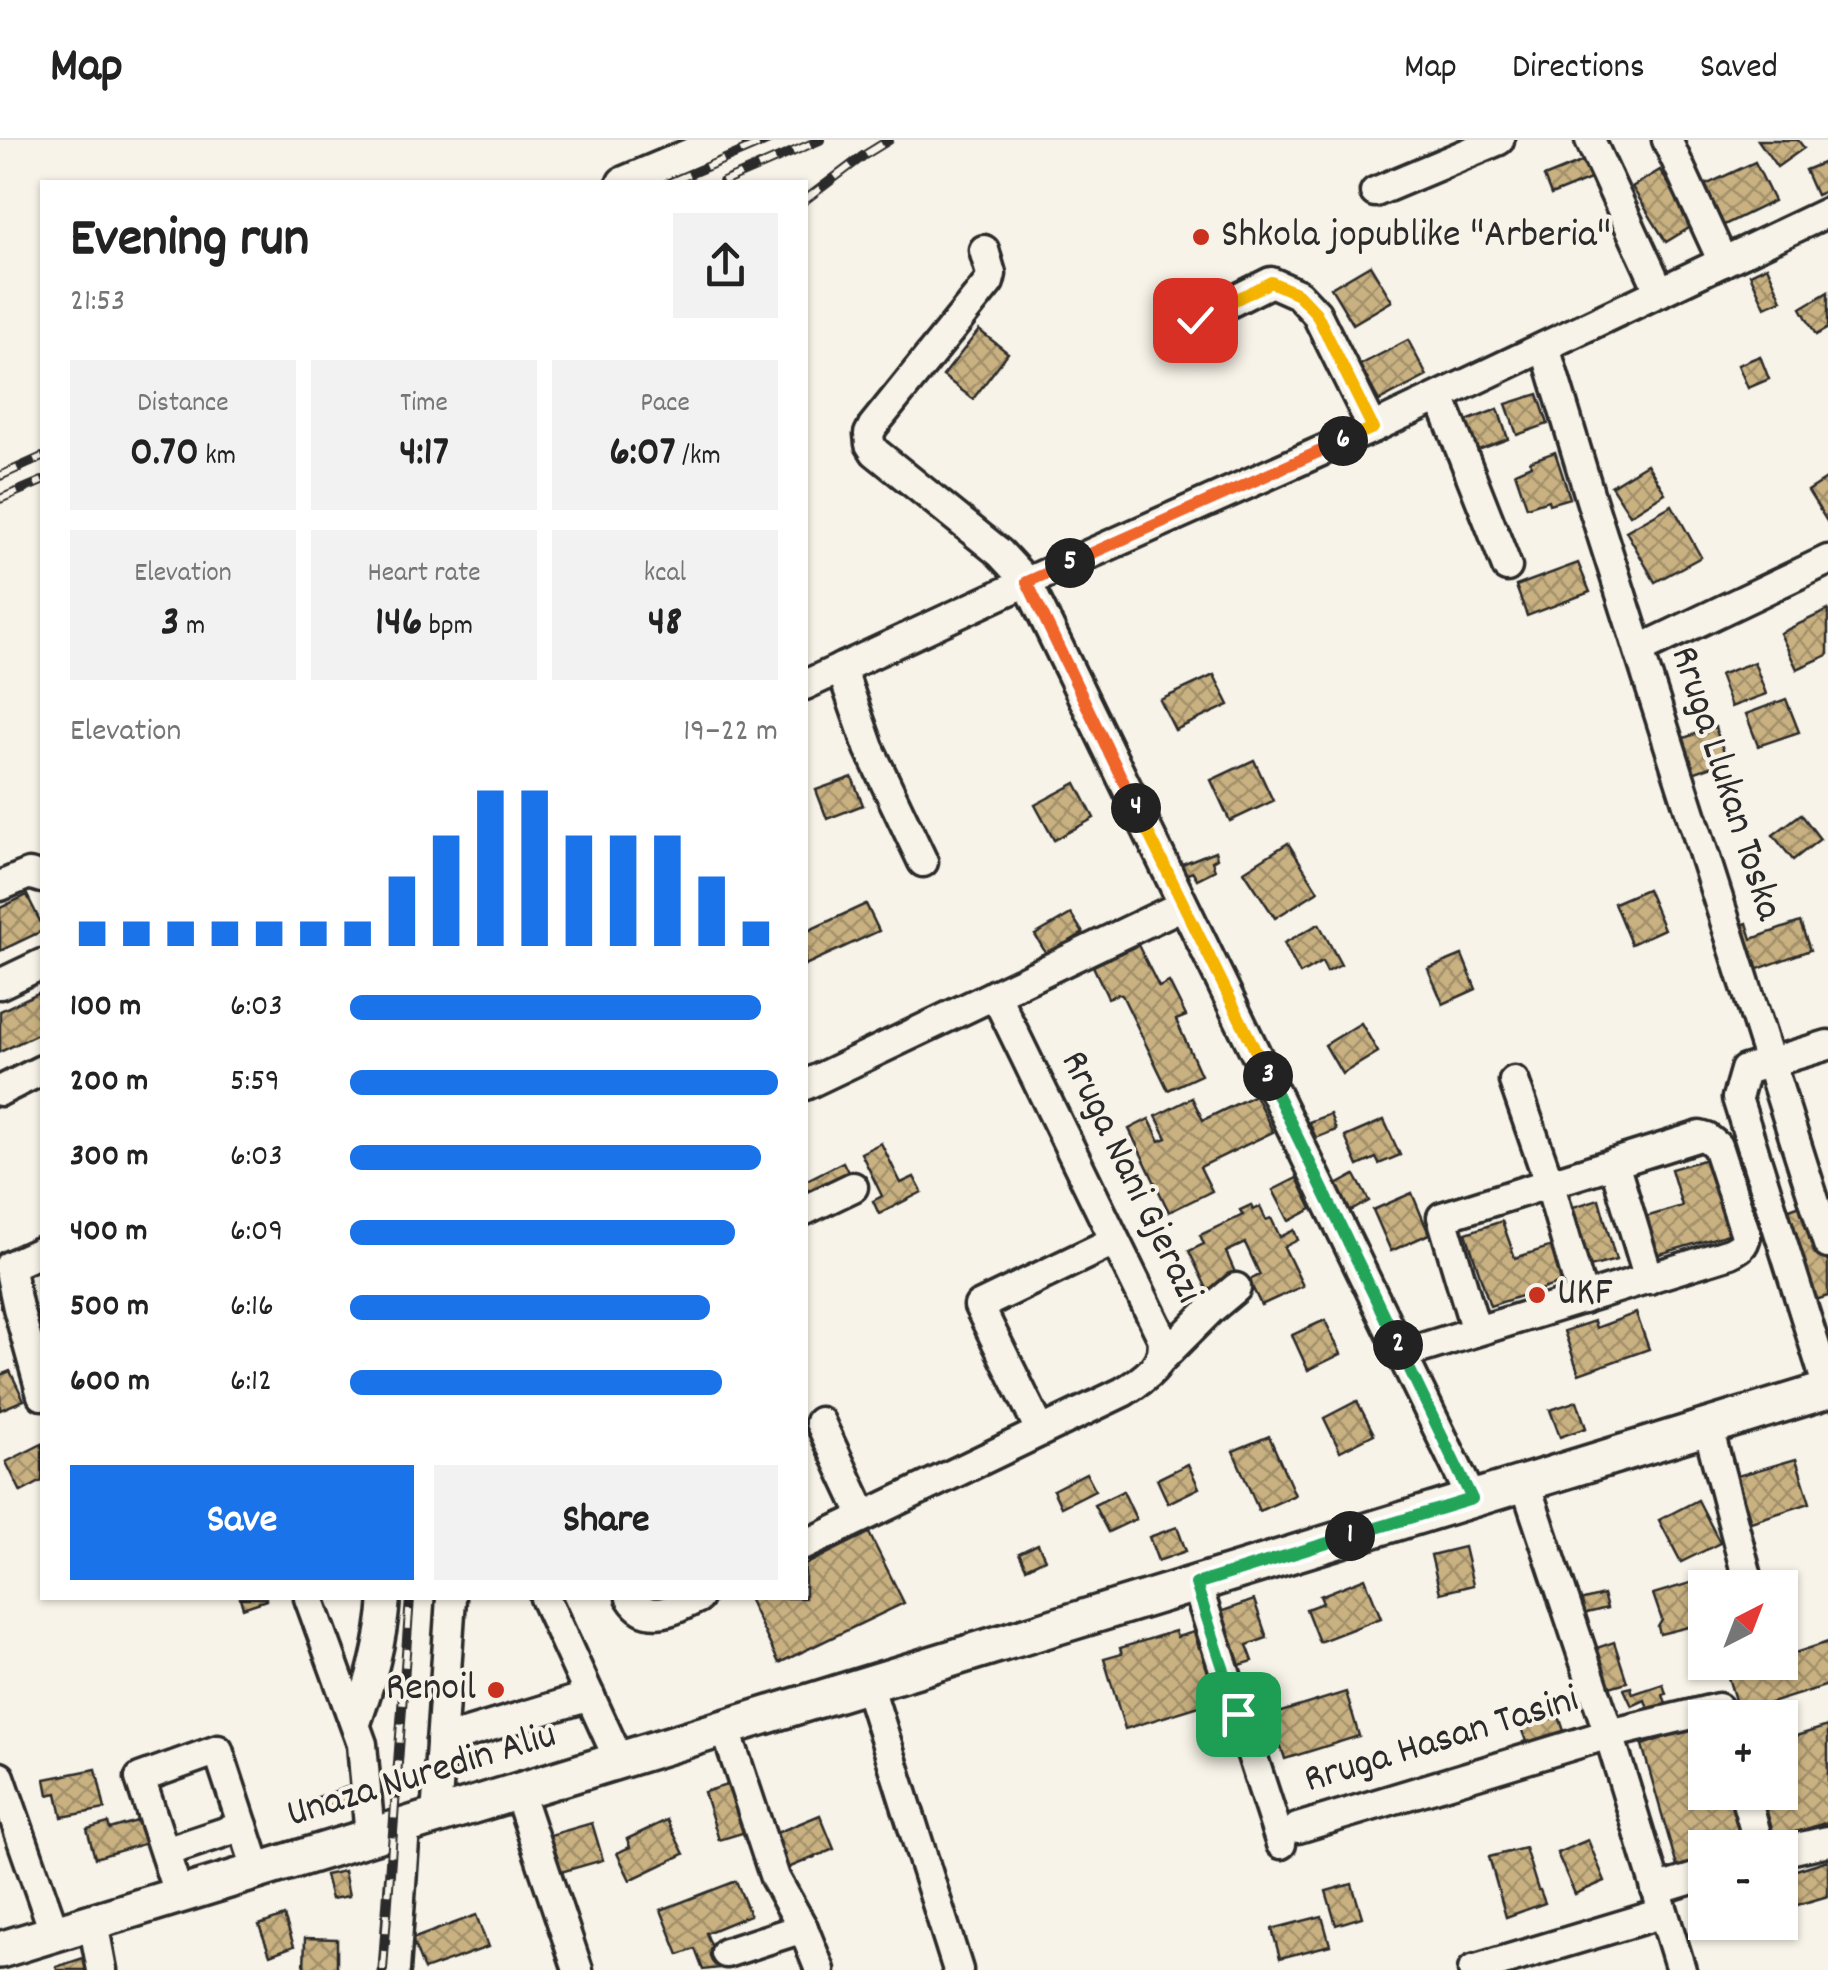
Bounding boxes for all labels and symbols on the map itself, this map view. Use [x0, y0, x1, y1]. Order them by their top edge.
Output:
place label: Shkola jopublike "Arberia" [1221, 209, 1611, 266]
marker: Shkola jopublike "Arberia" [1190, 226, 1212, 248]
pin [1153, 278, 1238, 363]
pin: 6 [1318, 416, 1368, 466]
pin: 5 [1045, 538, 1095, 588]
street label: Rruga Llukan Toska [1653, 640, 1796, 930]
pin: 4 [1111, 783, 1161, 833]
street label: Rruga Nani Gjerazi [1043, 1042, 1215, 1314]
pin: 3 [1243, 1051, 1293, 1101]
place label: UKF [1557, 1267, 1613, 1324]
marker: UKF [1526, 1284, 1548, 1306]
pin: 2 [1373, 1320, 1423, 1370]
pin: 1 [1325, 1511, 1375, 1561]
north arrow [1688, 1570, 1798, 1680]
place label: Renoil [386, 1662, 476, 1719]
pin [1196, 1672, 1281, 1757]
street label: Rruga Hasan Tasini [1298, 1673, 1586, 1811]
marker: Renoil [485, 1679, 507, 1701]
street label: Unaza Nuredin Aliu [280, 1709, 564, 1845]

